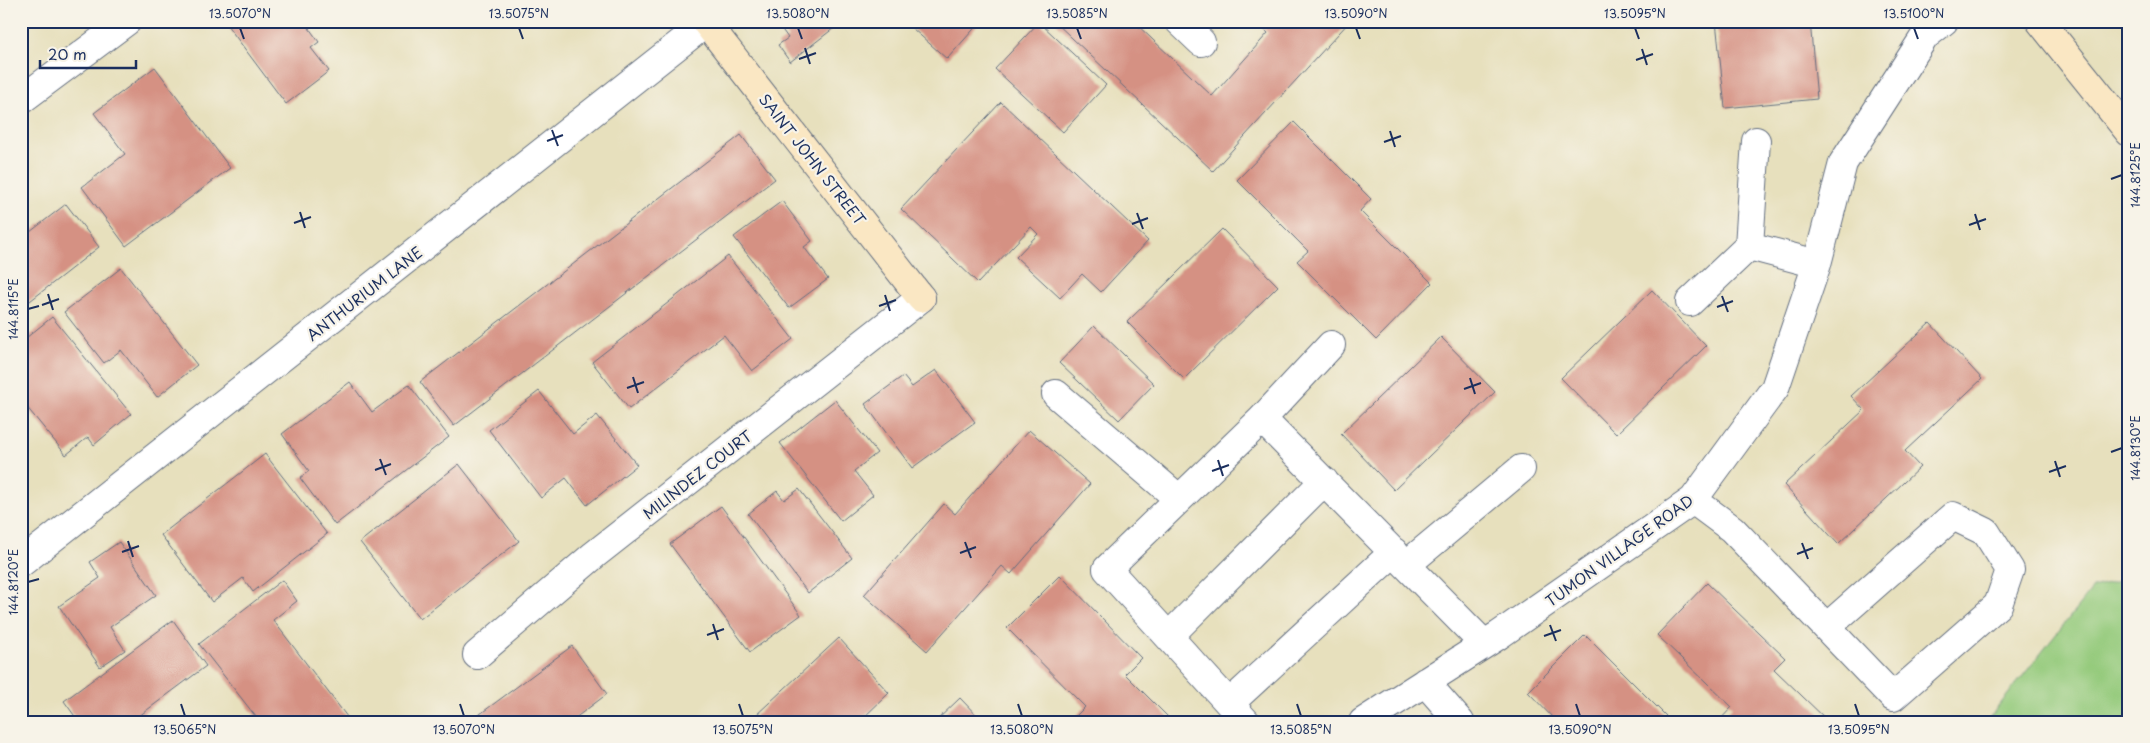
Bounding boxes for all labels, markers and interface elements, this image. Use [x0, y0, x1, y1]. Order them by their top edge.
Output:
text: 13.5070°N [209, 4, 271, 22]
text: 13.5075°N [489, 4, 549, 22]
text: 13.5080°N [766, 4, 830, 22]
text: 13.5085°N [1046, 4, 1108, 22]
text: 13.5090°N [1324, 4, 1388, 22]
text: 13.5095°N [1604, 4, 1666, 22]
text: 13.5100°N [1884, 4, 1944, 22]
scale bar [40, 38, 136, 70]
text: 20 m [48, 42, 87, 65]
street label: SAINT JOHN STREET [754, 88, 872, 230]
text: 144.8125°E [2126, 142, 2144, 208]
street label: ANTHURIUM LANE [301, 240, 427, 346]
text: 144.8115°E [4, 278, 22, 340]
text: 144.8130°E [2126, 415, 2144, 481]
street label: MILINDEZ COURT [637, 423, 757, 524]
street label: TUMON VILLAGE ROAD [1540, 488, 1698, 612]
text: 144.8120°E [4, 549, 22, 615]
text: 13.5065°N [154, 720, 216, 738]
text: 13.5070°N [433, 720, 495, 738]
text: 13.5075°N [713, 720, 773, 738]
text: 13.5080°N [990, 720, 1054, 738]
text: 13.5085°N [1270, 720, 1332, 738]
text: 13.5090°N [1548, 720, 1612, 738]
text: 13.5095°N [1828, 720, 1890, 738]

